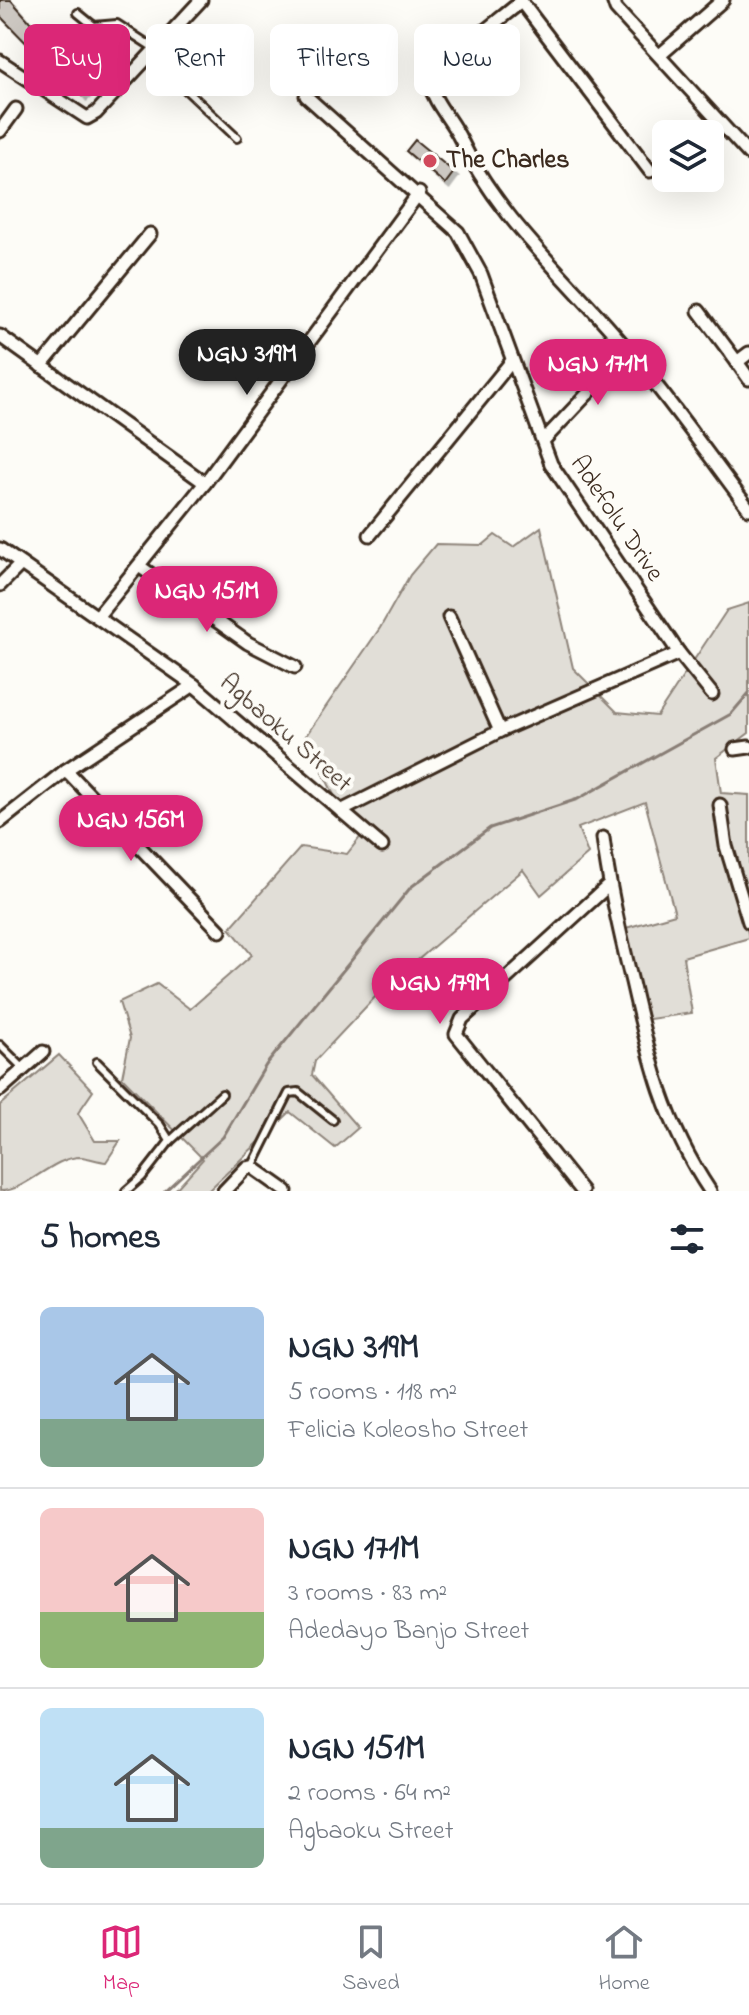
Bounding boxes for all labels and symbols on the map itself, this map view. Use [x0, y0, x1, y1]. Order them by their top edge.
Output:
place label: The Charles [446, 142, 569, 180]
marker: The Charles [421, 152, 439, 170]
pin: NGN 319M [164, 329, 330, 397]
pin: NGN 171M [515, 339, 681, 407]
street label: Adefolu Drive [560, 448, 673, 590]
pin: NGN 151M [124, 566, 290, 634]
street label: Agbaoku Street [210, 665, 360, 803]
pin: NGN 156M [48, 795, 214, 863]
pin: NGN 179M [357, 958, 523, 1026]

